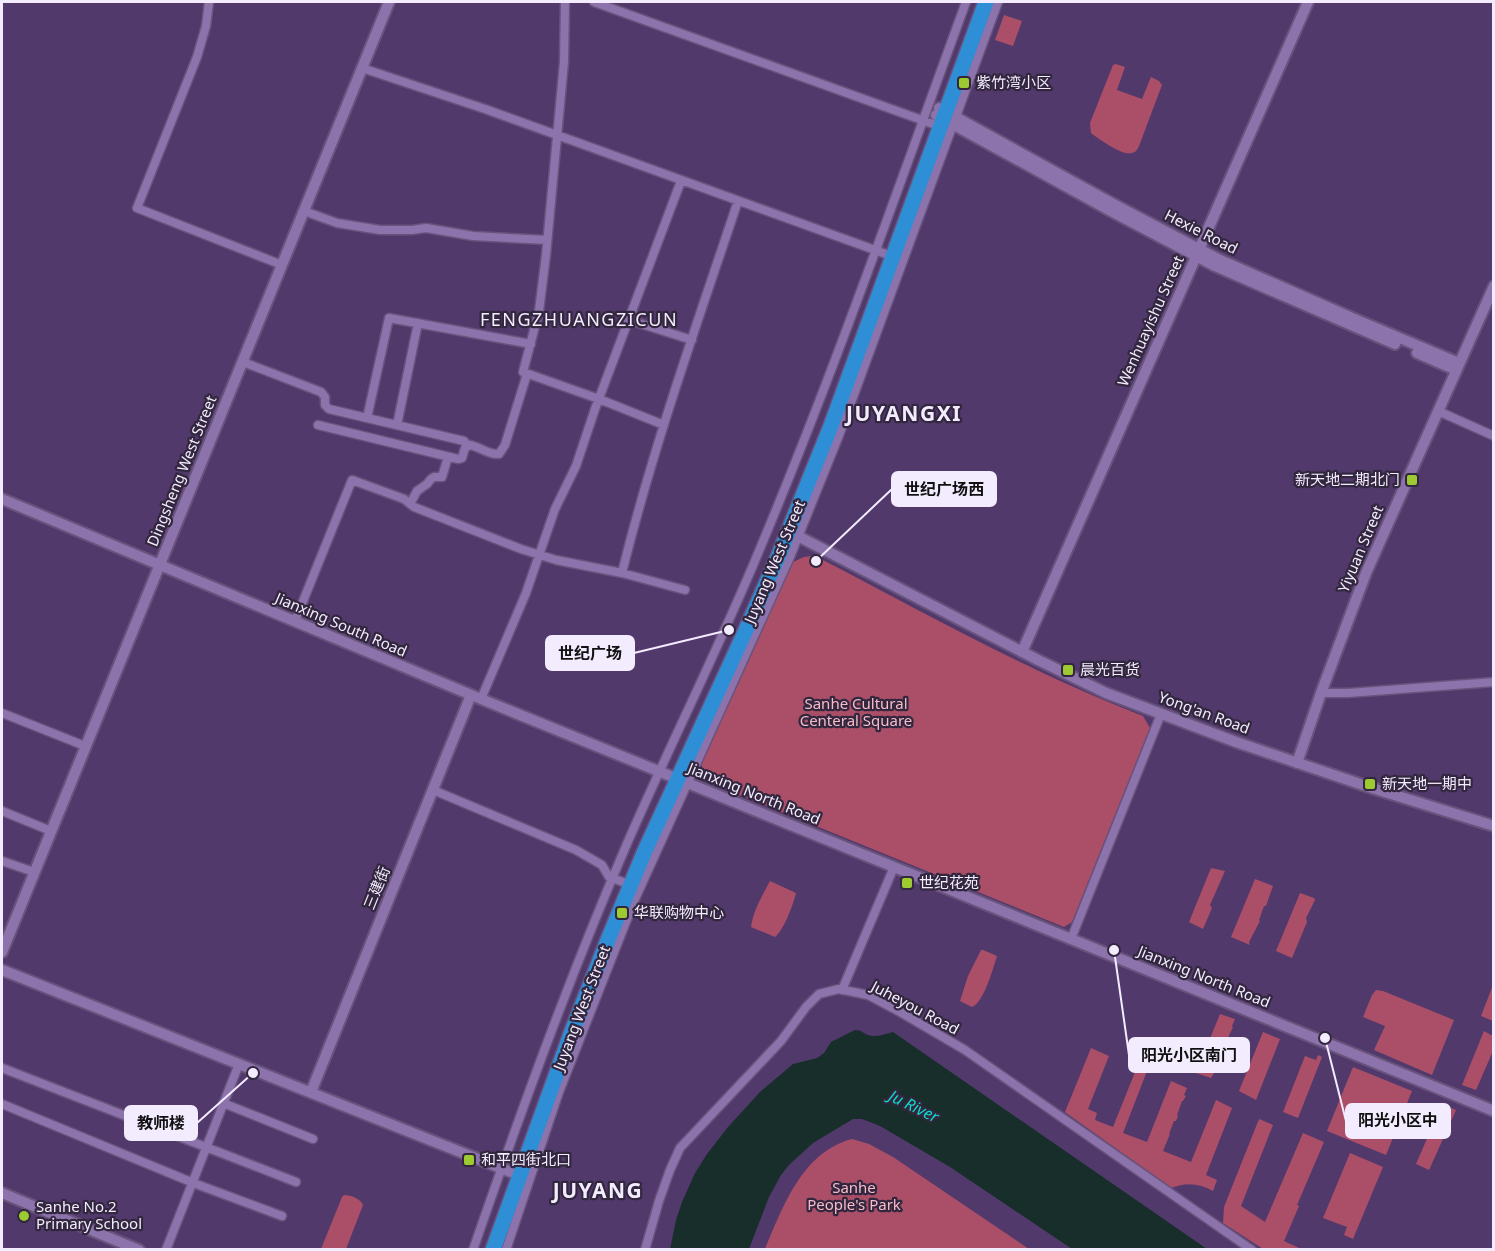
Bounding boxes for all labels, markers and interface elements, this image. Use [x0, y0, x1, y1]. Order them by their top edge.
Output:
place label: 紫竹湾小区 [976, 72, 1051, 92]
marker: 紫竹湾小区 [957, 76, 971, 90]
street label: Hexie Road [1161, 204, 1241, 258]
street label: Wenhuayishu Street [1112, 251, 1188, 389]
district label: FENGZHUANGZICUN [480, 307, 678, 331]
street label: Dingsheng West Street [142, 392, 221, 549]
district label: JUYANGXI [844, 399, 962, 427]
place label: 新天地二期北门 [1295, 469, 1400, 489]
callout: 世纪广场西 [892, 472, 996, 506]
marker: 新天地二期北门 [1405, 473, 1419, 487]
text: 世纪广场西 [904, 478, 984, 500]
street label: Juyang West Street [738, 496, 809, 628]
street label: Yiyuan Street [1333, 501, 1388, 595]
street label: Jianxing South Road [271, 587, 410, 661]
callout: 世纪广场 [546, 636, 634, 670]
text: 世纪广场 [558, 642, 622, 664]
place label: 晨光百货 [1080, 659, 1140, 679]
marker: 晨光百货 [1061, 663, 1075, 677]
street label: Yong'an Road [1156, 686, 1253, 738]
park label: Sanhe Cultural Centeral Square [800, 693, 912, 730]
street label: Jianxing North Road [683, 757, 824, 829]
place label: 新天地一期中 [1382, 773, 1472, 793]
marker: 新天地一期中 [1363, 777, 1377, 791]
street label: 三建街 [358, 863, 394, 912]
place label: 世纪花苑 [919, 872, 979, 892]
marker: 世纪花苑 [900, 876, 914, 890]
place label: 华联购物中心 [634, 902, 724, 922]
marker: 华联购物中心 [615, 906, 629, 920]
street label: Jianxing North Road [1133, 940, 1274, 1012]
street label: Juyang West Street [547, 942, 614, 1075]
street label: Juheyou Road [866, 975, 963, 1039]
callout: 阳光小区南门 [1129, 1038, 1249, 1072]
text: 阳光小区南门 [1141, 1044, 1237, 1066]
water label: Ju River [883, 1083, 943, 1128]
callout: 阳光小区中 [1346, 1104, 1450, 1138]
callout: 教师楼 [125, 1106, 197, 1140]
text: 阳光小区中 [1358, 1109, 1438, 1131]
text: 教师楼 [137, 1112, 185, 1134]
place label: 和平四街北口 [481, 1149, 571, 1169]
marker: 和平四街北口 [462, 1153, 476, 1167]
district label: JUYANG [551, 1176, 643, 1204]
park label: Sanhe People's Park [807, 1177, 901, 1214]
place label: Sanhe No.2 Primary School [36, 1196, 142, 1233]
marker: Sanhe No.2 Primary School [17, 1209, 31, 1223]

